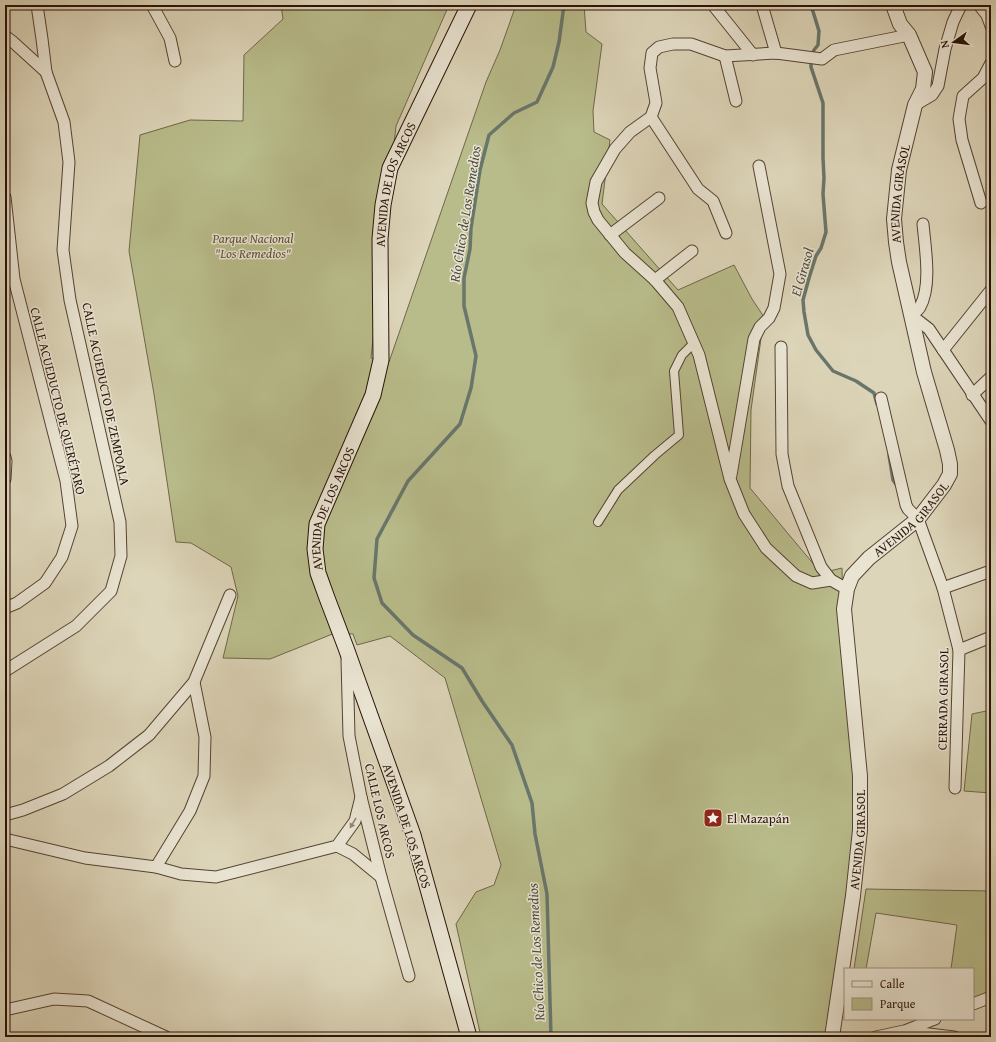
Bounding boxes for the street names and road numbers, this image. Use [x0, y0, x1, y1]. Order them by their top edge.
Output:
street label: AVENIDA DE LOS ARCOS [370, 119, 420, 247]
street label: AVENIDA GIRASOL [884, 141, 915, 244]
street label: CALLE ACUEDUCTO DE ZEMPOALA [77, 301, 135, 487]
street label: CALLE ACUEDUCTO DE QUERÉTARO [26, 305, 91, 497]
street label: AVENIDA DE LOS ARCOS [305, 444, 359, 572]
street label: AVENIDA GIRASOL [869, 477, 953, 561]
street label: CERRADA GIRASOL [933, 647, 953, 750]
street label: AVENIDA DE LOS ARCOS [378, 761, 436, 891]
street label: CALLE LOS ARCOS [360, 762, 400, 860]
street label: AVENIDA GIRASOL [844, 789, 870, 891]

